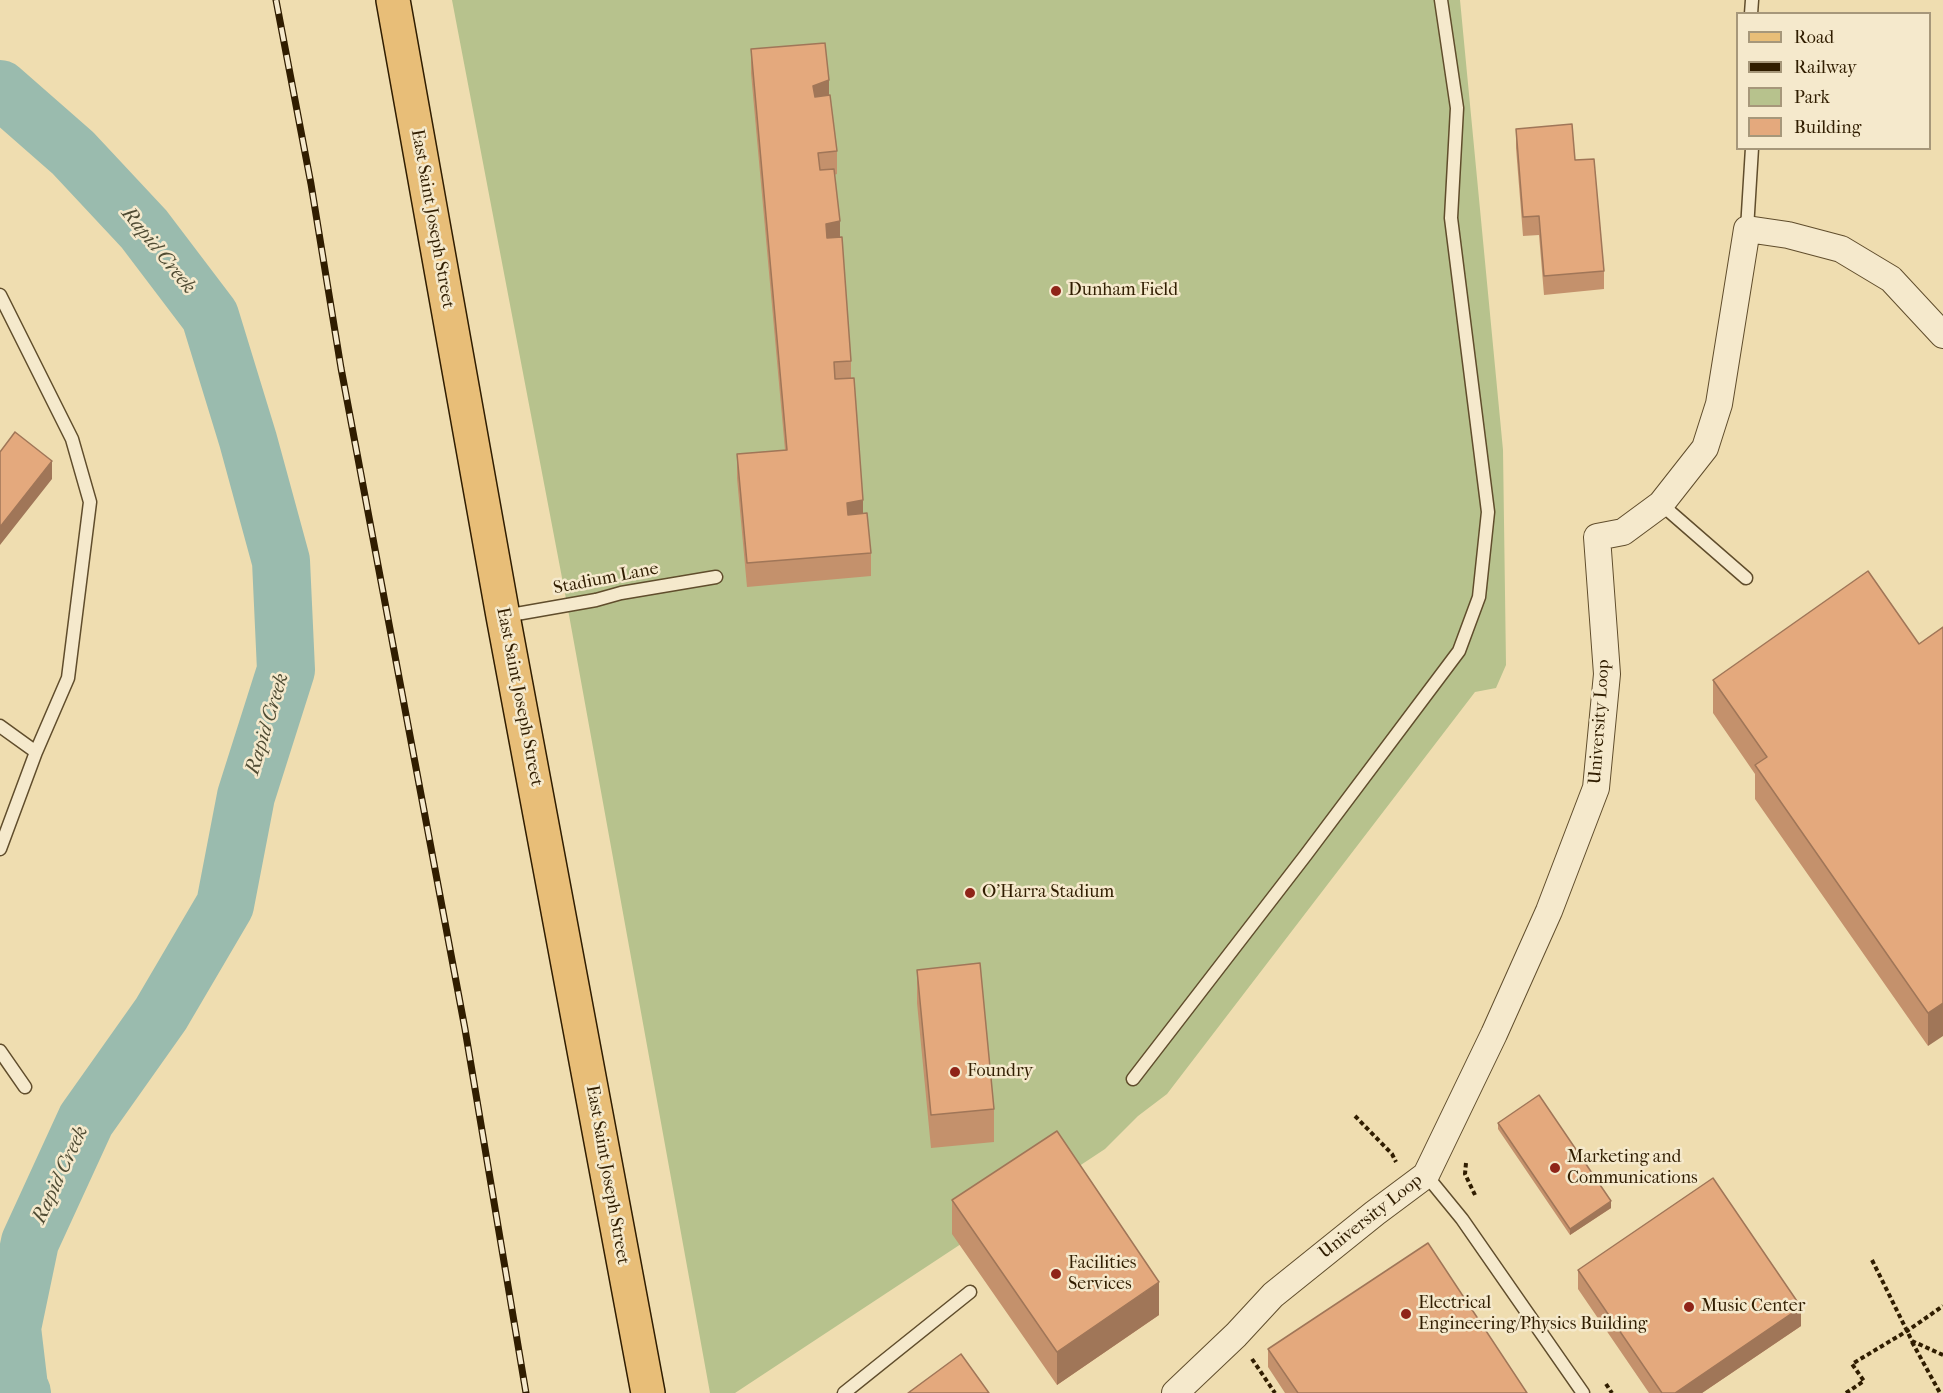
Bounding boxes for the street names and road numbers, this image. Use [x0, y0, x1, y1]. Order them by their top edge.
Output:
street label: East Saint Joseph Street [406, 128, 458, 310]
street label: Stadium Lane [552, 558, 660, 600]
street label: East Saint Joseph Street [491, 606, 547, 788]
street label: University Loop [1585, 659, 1615, 785]
street label: East Saint Joseph Street [581, 1084, 633, 1266]
street label: University Loop [1315, 1170, 1427, 1264]

